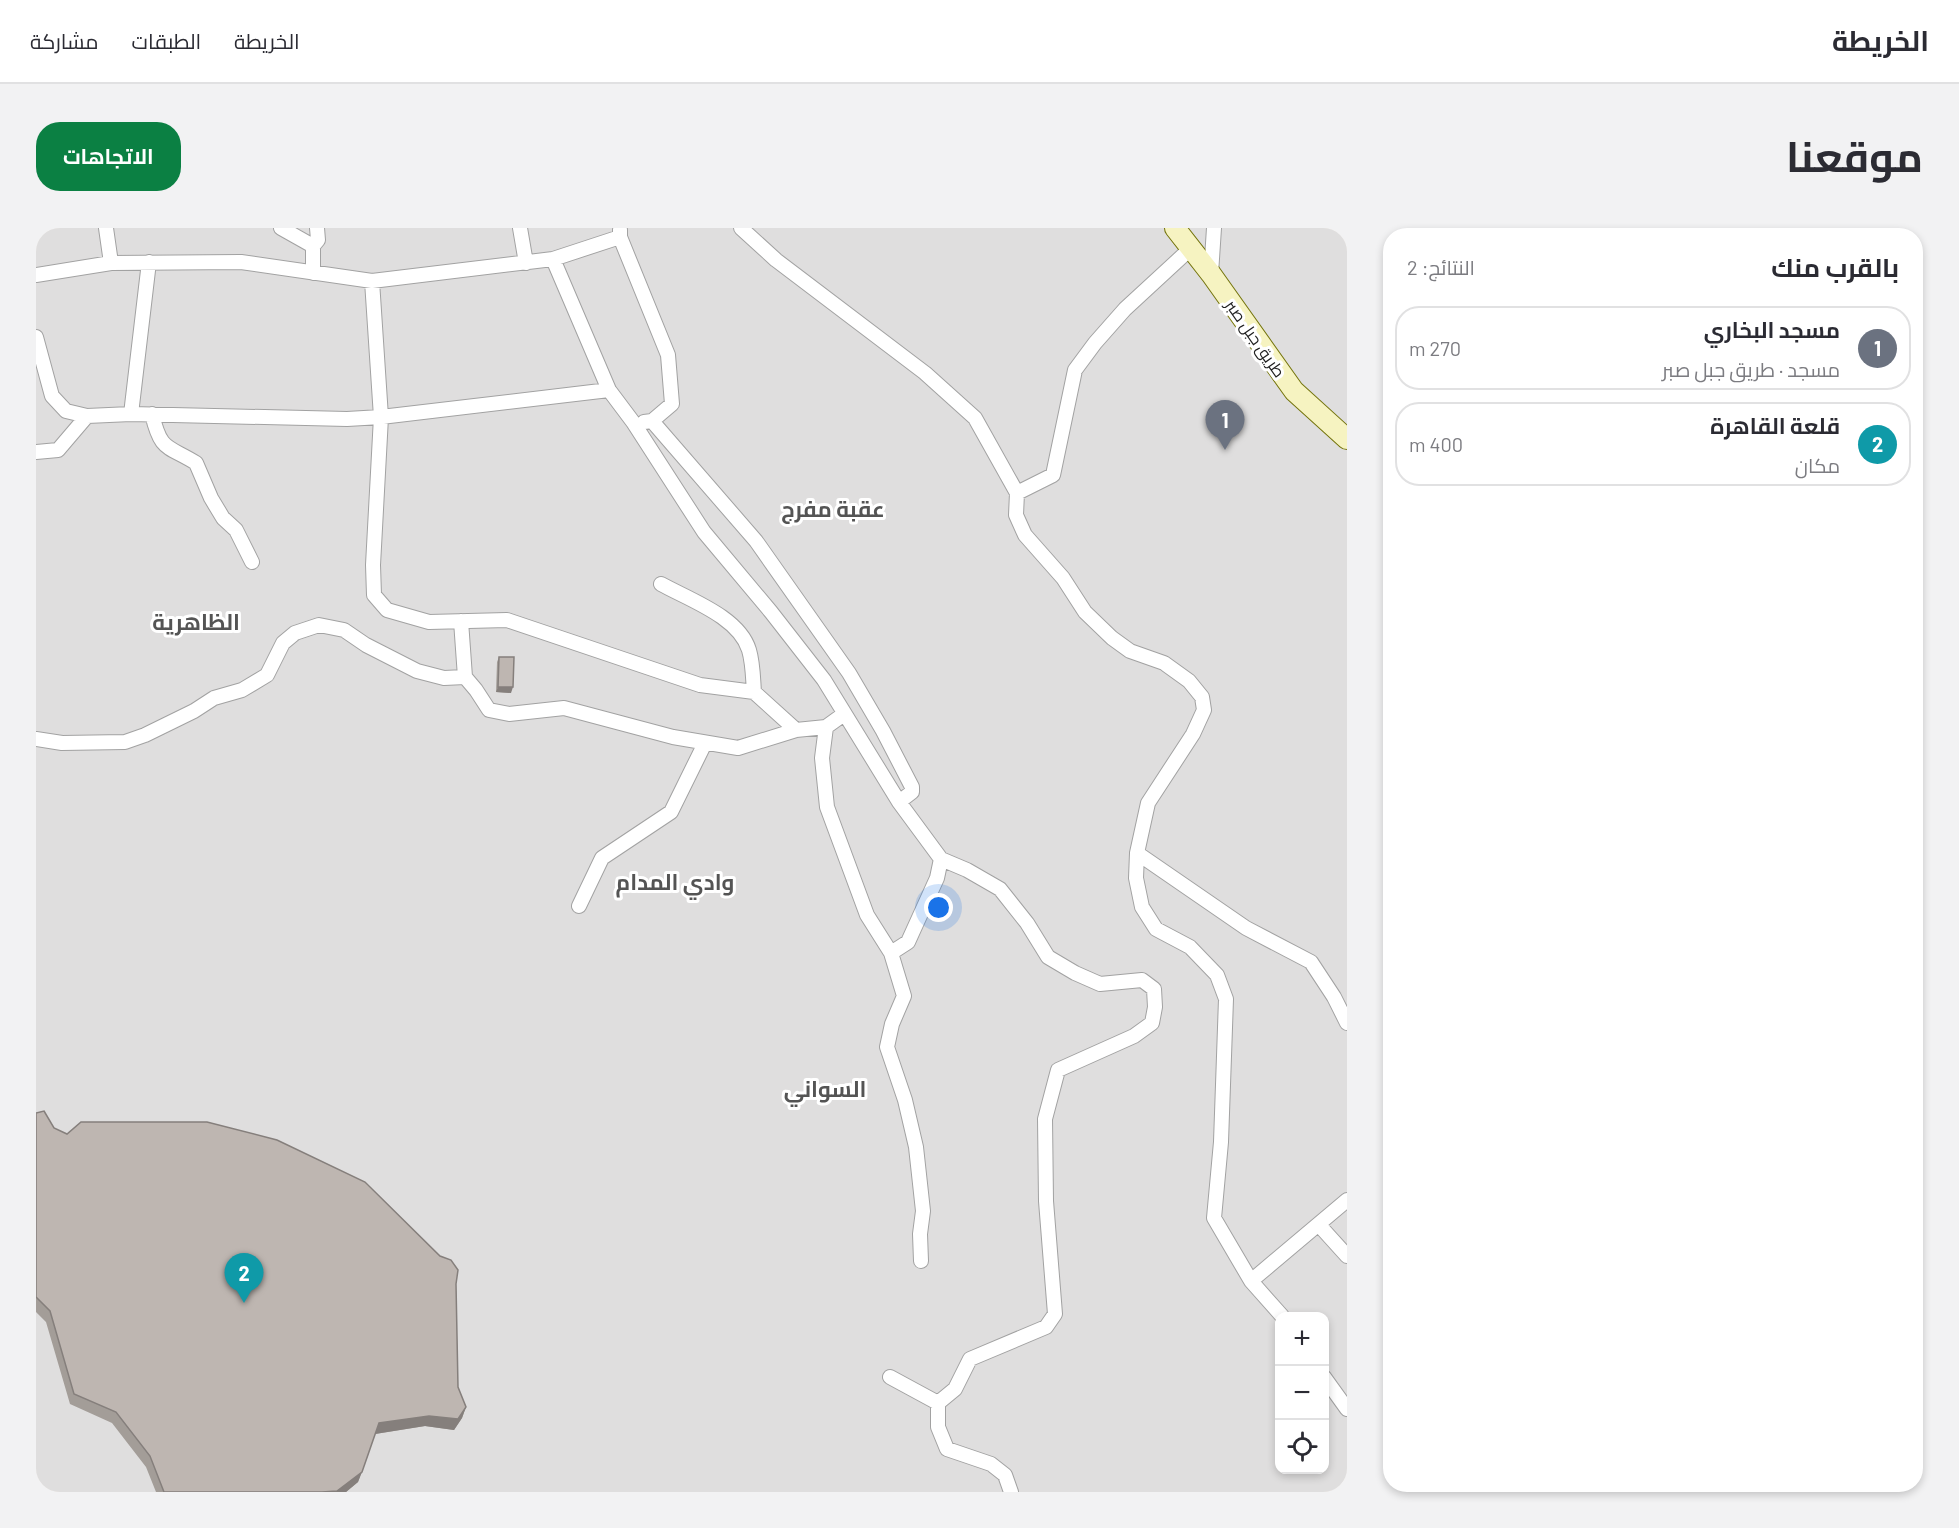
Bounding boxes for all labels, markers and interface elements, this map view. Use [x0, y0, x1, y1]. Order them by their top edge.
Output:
text: الخريطة [1832, 23, 1929, 57]
text: مشاركة [30, 28, 99, 53]
text: الطبقات [132, 28, 201, 53]
text: الخريطة [234, 28, 300, 53]
button: الاتجاهات [36, 122, 181, 191]
text: موقعنا [1786, 130, 1923, 180]
text: بالقرب منك [1771, 251, 1899, 282]
text: النتائج: 2 [1407, 255, 1475, 279]
street label: طريق جبل صبر [1220, 295, 1290, 382]
text: مسجد البخاري [1704, 316, 1840, 342]
text: 270 m [1409, 336, 1461, 360]
text: 1 [1874, 336, 1881, 360]
text: مسجد · طريق جبل صبر [1662, 357, 1840, 381]
pin: 1 [1206, 400, 1244, 450]
text: قلعة القاهرة [1710, 412, 1840, 438]
text: 400 m [1409, 432, 1463, 456]
text: 2 [1872, 432, 1883, 456]
text: مكان [1795, 453, 1840, 477]
district label: عقبة مفرج [781, 495, 885, 524]
district label: الظاهرية [152, 608, 240, 636]
district label: وادي المدام [616, 868, 734, 900]
your location [924, 893, 953, 922]
district label: السواني [784, 1075, 866, 1107]
pin: 2 [224, 1254, 264, 1303]
map controls [1275, 1312, 1329, 1474]
button: + [1275, 1312, 1329, 1366]
button: − [1275, 1366, 1329, 1420]
button: locate [1275, 1420, 1329, 1474]

